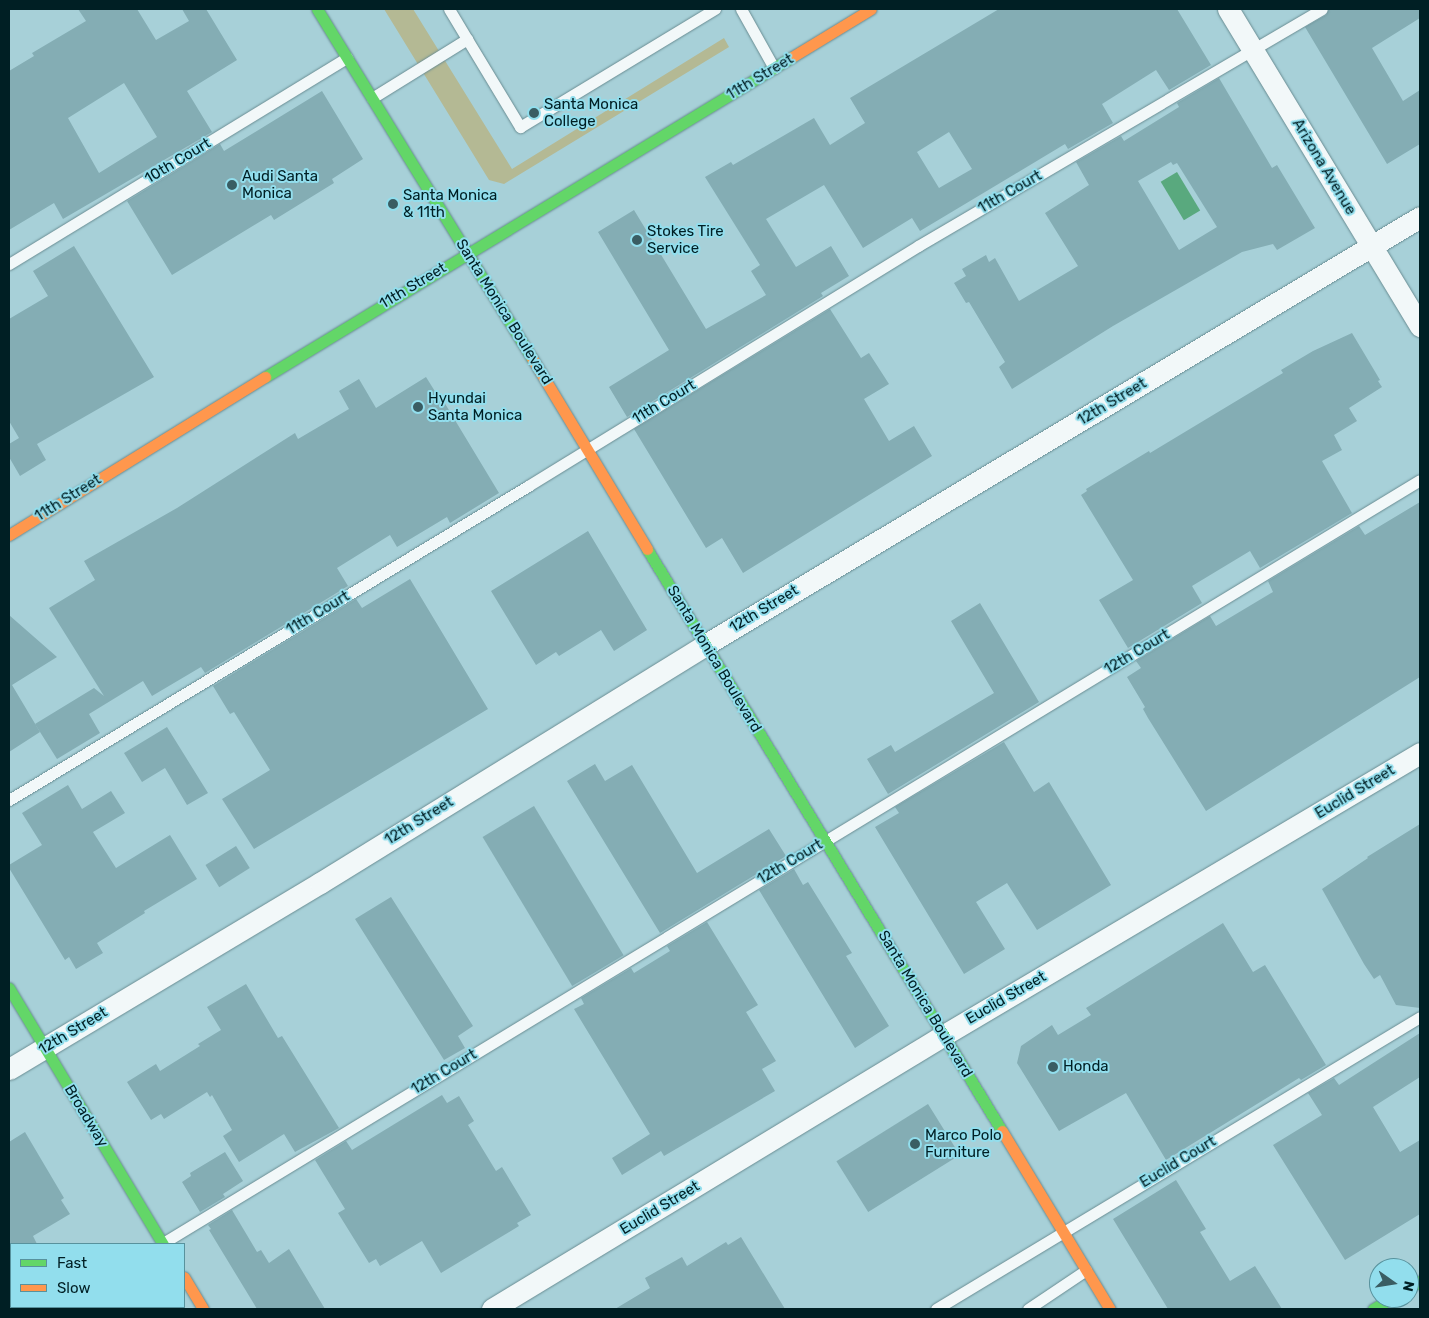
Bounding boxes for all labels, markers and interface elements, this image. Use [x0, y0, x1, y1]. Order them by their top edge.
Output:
street label: 11th Street [723, 50, 797, 104]
place label: Santa Monica College [544, 95, 638, 130]
marker: Santa Monica College [528, 107, 540, 119]
street label: Arizona Avenue [1288, 116, 1360, 218]
street label: 10th Court [142, 134, 214, 188]
place label: Audi Santa Monica [242, 167, 318, 202]
street label: 11th Court [975, 167, 1045, 217]
marker: Audi Santa Monica [226, 179, 238, 191]
place label: Santa Monica & 11th [403, 186, 497, 221]
marker: Santa Monica & 11th [387, 198, 399, 210]
place label: Stokes Tire Service [647, 222, 724, 257]
marker: Stokes Tire Service [631, 234, 643, 246]
street label: Santa Monica Boulevard [452, 236, 556, 388]
street label: 11th Street [376, 259, 450, 313]
street label: 12th Street [1074, 374, 1150, 430]
street label: 11th Court [629, 376, 699, 428]
place label: Hyundai Santa Monica [428, 389, 522, 424]
marker: Hyundai Santa Monica [412, 401, 424, 413]
street label: 11th Street [31, 471, 105, 525]
street label: 12th Street [726, 581, 802, 637]
street label: Santa Monica Boulevard [663, 582, 765, 736]
street label: 11th Court [283, 587, 353, 639]
street label: 12th Court [1101, 625, 1173, 679]
street label: Euclid Street [1312, 761, 1398, 823]
street label: 12th Street [381, 793, 457, 849]
street label: 12th Court [754, 835, 826, 889]
street label: Santa Monica Boulevard [874, 927, 976, 1081]
street label: Euclid Street [963, 968, 1049, 1028]
street label: 12th Street [35, 1003, 111, 1059]
street label: 12th Court [408, 1045, 480, 1099]
place label: Honda [1063, 1058, 1109, 1076]
marker: Honda [1047, 1061, 1059, 1073]
street label: Broadway [60, 1082, 112, 1150]
place label: Marco Polo Furniture [925, 1126, 1002, 1161]
street label: Euclid Court [1137, 1132, 1219, 1192]
marker: Marco Polo Furniture [909, 1138, 921, 1150]
street label: Euclid Street [617, 1177, 703, 1239]
legend [10, 1243, 185, 1308]
text: Fast [57, 1254, 87, 1272]
north arrow [1369, 1258, 1419, 1308]
text: Slow [57, 1279, 90, 1297]
text: N [1399, 1279, 1418, 1293]

